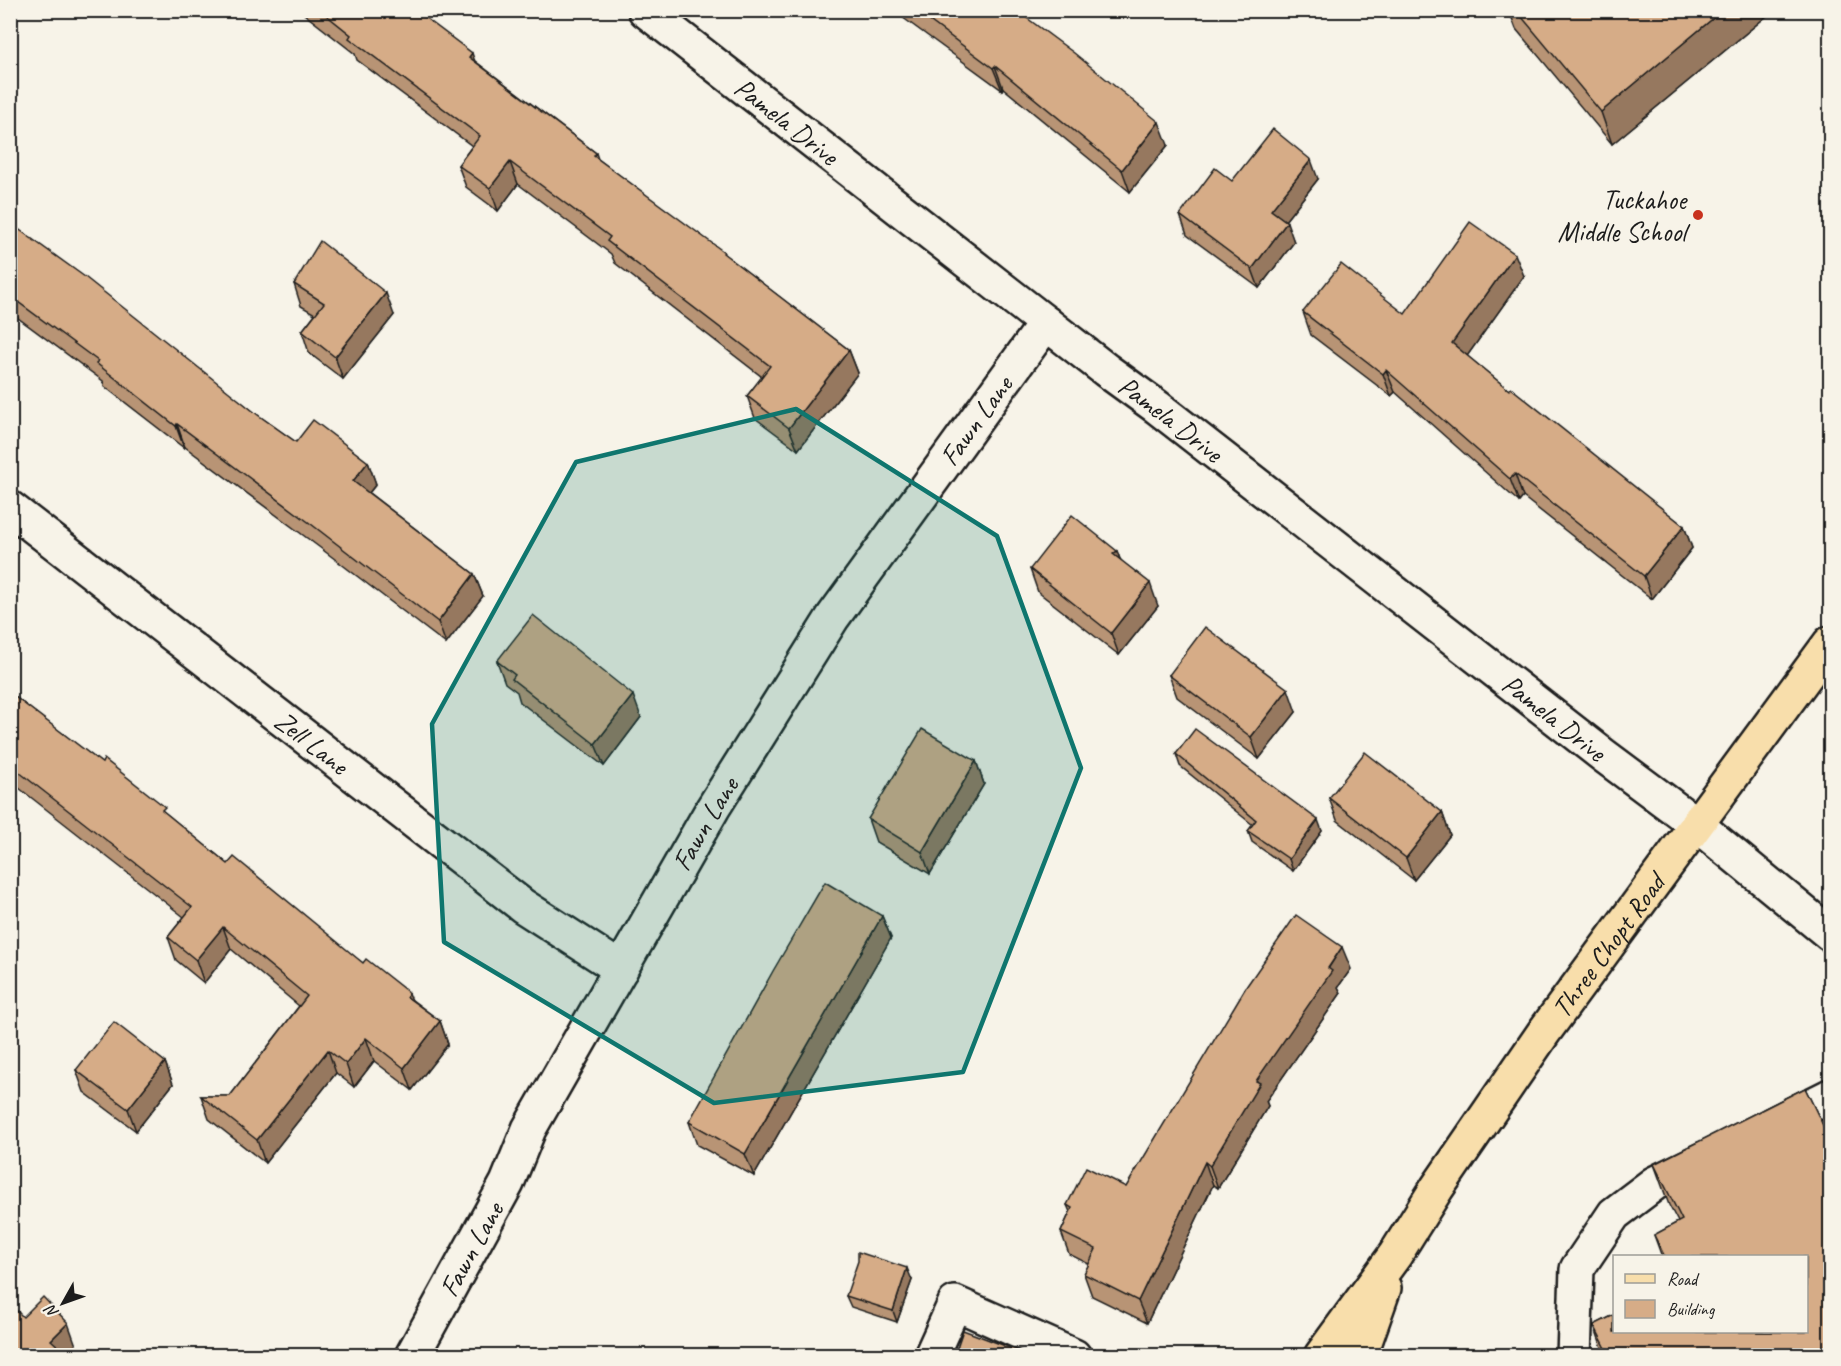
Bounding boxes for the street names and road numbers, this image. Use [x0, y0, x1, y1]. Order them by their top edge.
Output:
street label: Pamela Drive [728, 69, 847, 173]
street label: Fawn Lane [931, 367, 1021, 472]
street label: Pamela Drive [1112, 368, 1232, 471]
street label: Pamela Drive [1496, 666, 1615, 770]
street label: Zell Lane [268, 703, 357, 783]
street label: Fawn Lane [664, 769, 747, 877]
street label: Three Chopt Road [1543, 863, 1675, 1024]
street label: Fawn Lane [431, 1194, 512, 1302]

